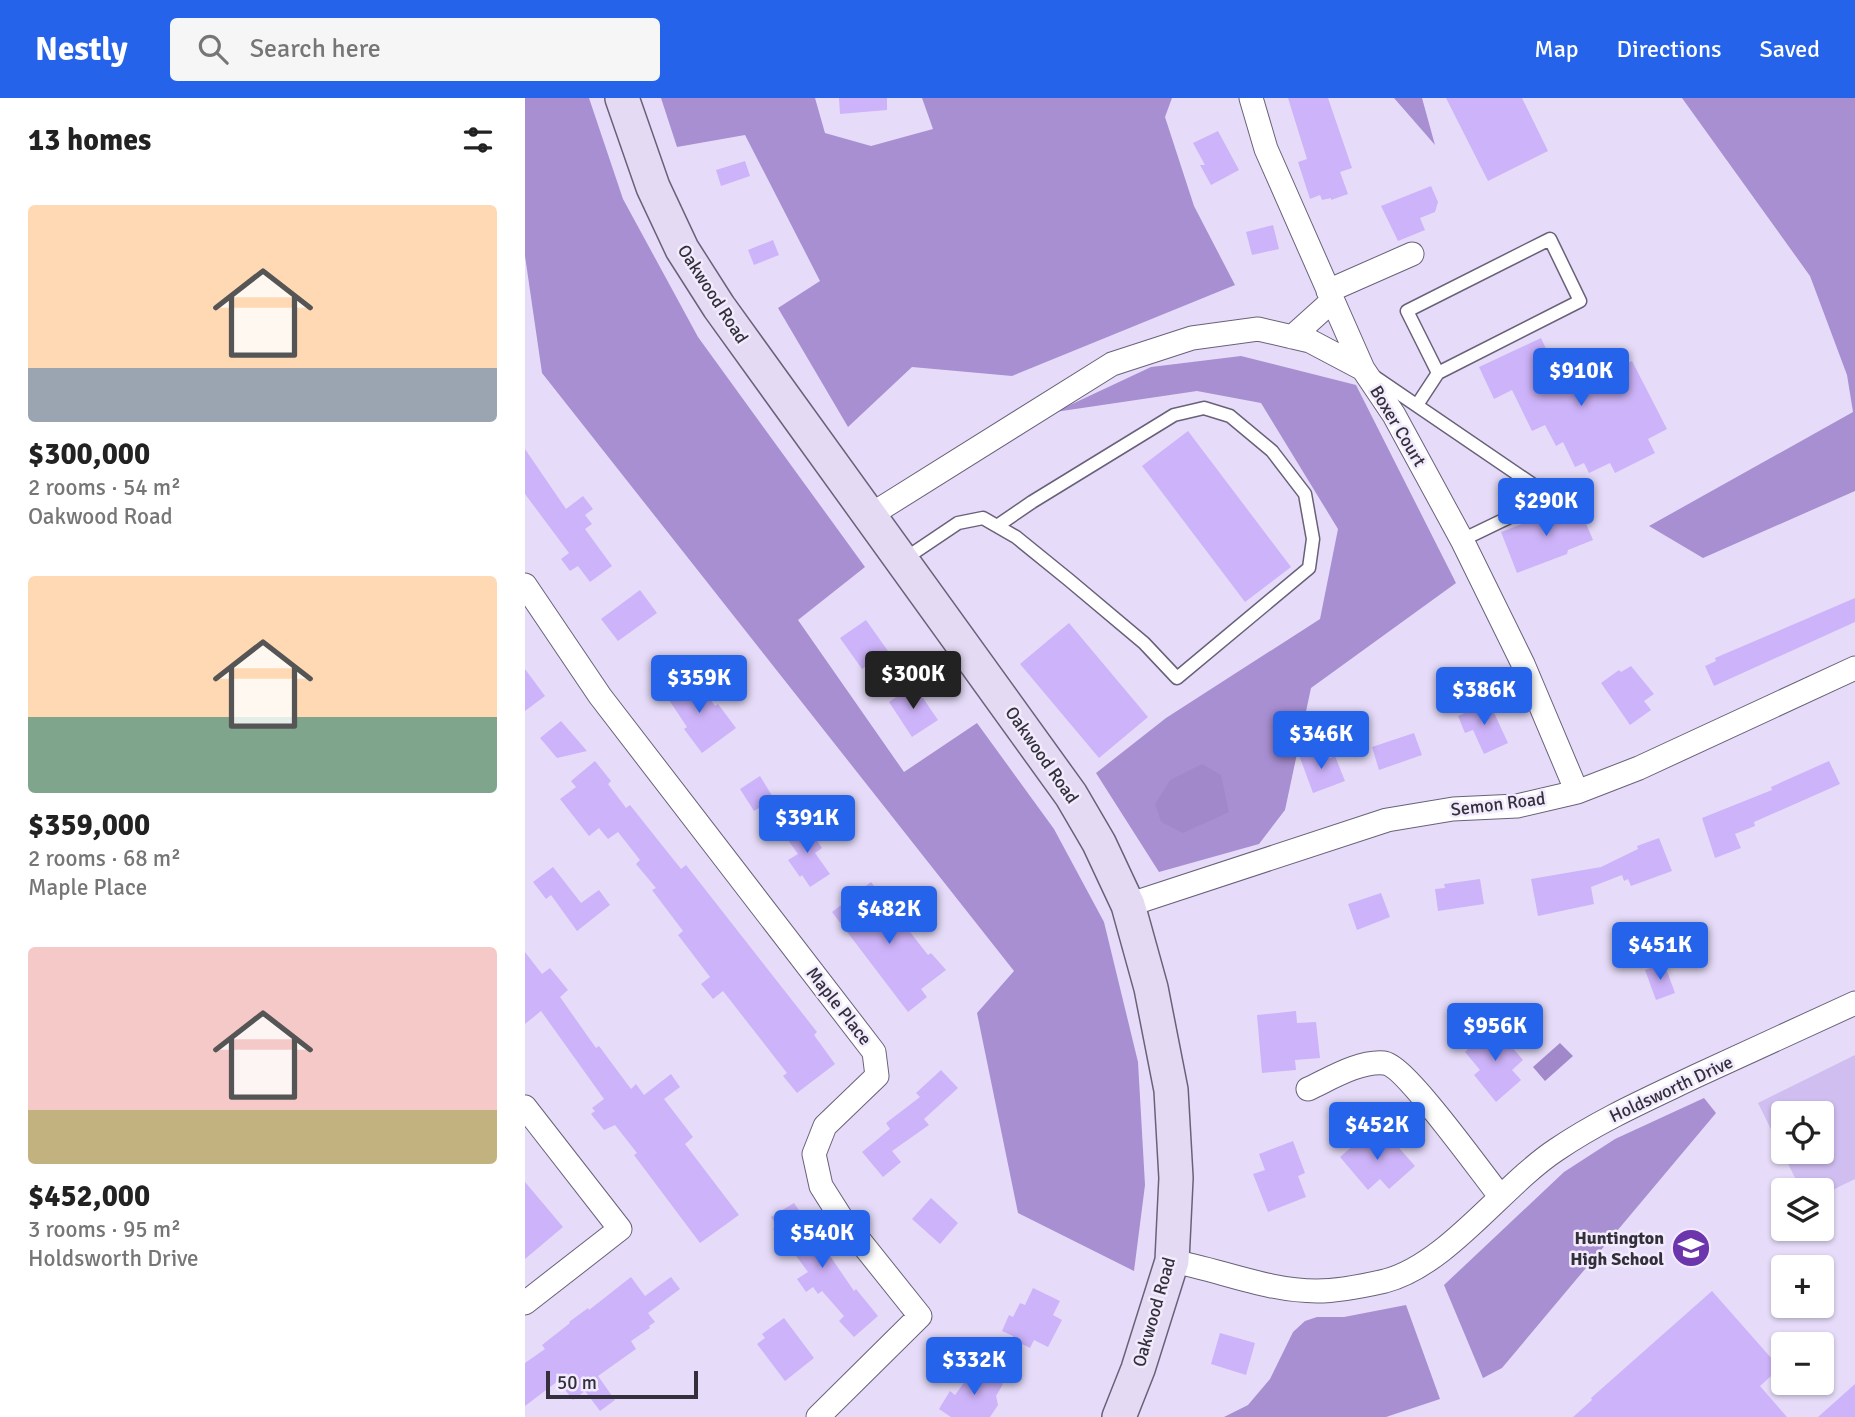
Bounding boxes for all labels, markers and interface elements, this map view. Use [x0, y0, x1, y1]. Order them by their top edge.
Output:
search box [170, 18, 660, 81]
text: Nestly [35, 29, 128, 70]
icon: search [194, 30, 232, 68]
text: Search here [250, 33, 381, 65]
text: Map [1534, 34, 1579, 64]
text: Directions [1617, 34, 1722, 64]
text: Saved [1760, 34, 1820, 64]
icon: filters [459, 121, 497, 159]
text: 13 homes [28, 122, 151, 159]
street label: Oakwood Road [673, 241, 753, 347]
icon: home [200, 250, 326, 376]
pin: $910K [1532, 348, 1630, 408]
text: $910K [1549, 356, 1613, 385]
street label: Boxer Court [1365, 381, 1431, 471]
text: $300,000 [28, 436, 150, 473]
text: 2 rooms · 54 m² [28, 473, 181, 502]
pin: $290K [1497, 478, 1595, 538]
text: $290K [1514, 486, 1578, 515]
text: Oakwood Road [28, 502, 173, 531]
icon: home [200, 621, 326, 747]
pin: $300K [864, 652, 962, 711]
pin: $359K [650, 656, 748, 715]
text: $300K [881, 659, 945, 688]
text: $359K [667, 663, 731, 692]
pin: $386K [1435, 668, 1533, 727]
text: $386K [1452, 675, 1516, 704]
street label: Oakwood Road [1001, 702, 1083, 808]
pin: $346K [1272, 712, 1370, 771]
text: $346K [1289, 719, 1353, 748]
street label: Semon Road [1449, 787, 1547, 821]
pin: $391K [758, 796, 856, 855]
text: $391K [775, 803, 839, 832]
text: $359,000 [28, 807, 150, 844]
text: 2 rooms · 68 m² [28, 844, 181, 873]
text: Maple Place [28, 873, 147, 902]
pin: $482K [840, 886, 938, 946]
text: $482K [857, 894, 921, 923]
pin: $451K [1611, 922, 1709, 982]
text: $451K [1628, 930, 1692, 959]
street label: Maple Place [802, 962, 876, 1050]
icon: home [200, 992, 326, 1118]
pin: $956K [1446, 1004, 1544, 1063]
text: $956K [1463, 1011, 1527, 1040]
street label: Holdsworth Drive [1606, 1051, 1736, 1127]
map controls [1771, 1101, 1834, 1395]
button: locate [1771, 1101, 1834, 1164]
pin: $452K [1328, 1102, 1426, 1162]
text: $452K [1345, 1110, 1409, 1139]
text: $452,000 [28, 1178, 150, 1215]
button: layers [1771, 1178, 1834, 1241]
pin: $540K [773, 1210, 871, 1270]
text: 3 rooms · 95 m² [28, 1215, 181, 1244]
text: $540K [790, 1218, 854, 1247]
place label: Huntington High School [1570, 1227, 1664, 1270]
school or university icon: Huntington High School [1670, 1227, 1712, 1269]
text: Holdsworth Drive [28, 1244, 199, 1273]
street label: Oakwood Road [1128, 1255, 1180, 1369]
button: + [1771, 1255, 1834, 1318]
button: − [1771, 1332, 1834, 1395]
pin: $332K [925, 1338, 1023, 1397]
text: $332K [942, 1345, 1006, 1374]
scale bar [546, 1368, 698, 1400]
text: 50 m [557, 1371, 597, 1395]

